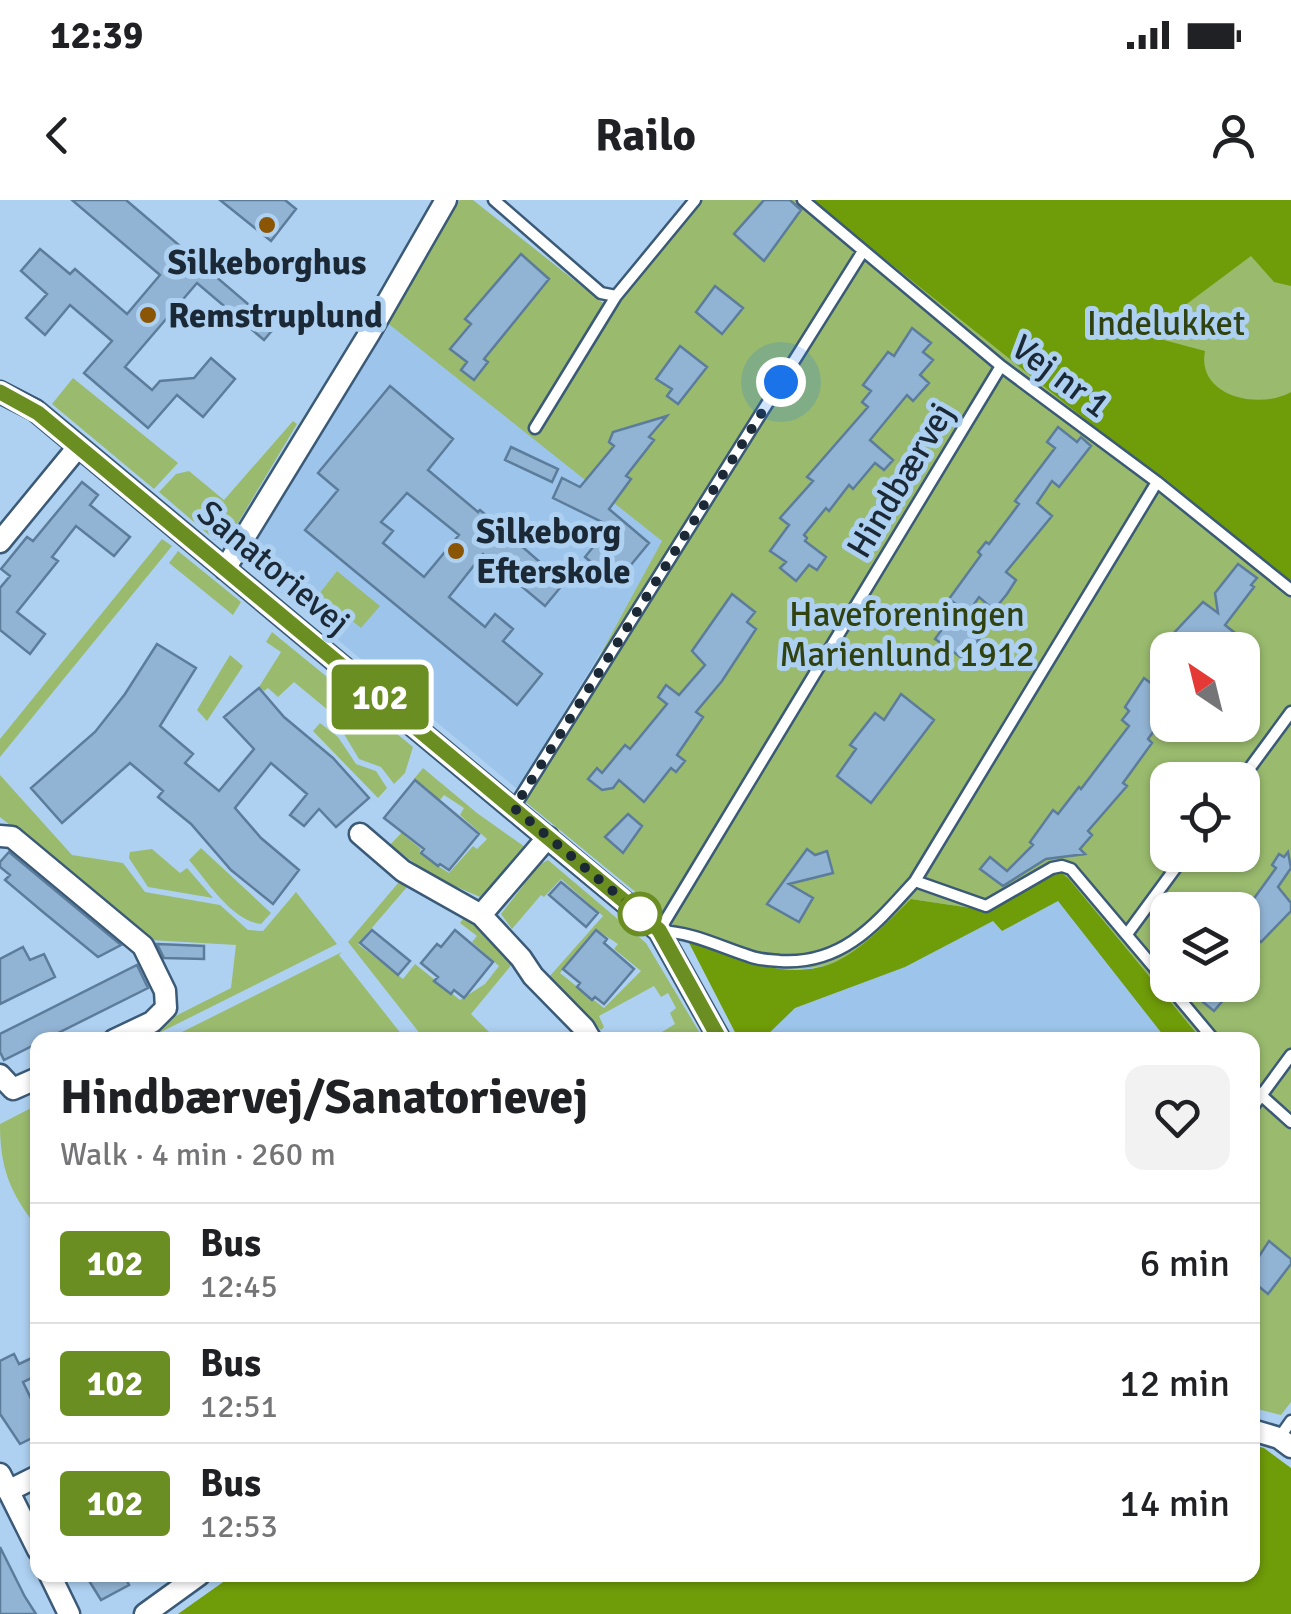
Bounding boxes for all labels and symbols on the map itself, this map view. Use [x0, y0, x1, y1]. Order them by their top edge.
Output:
marker: Silkeborghus [256, 214, 278, 236]
place label: Silkeborghus [168, 241, 366, 284]
place label: Remstruplund [168, 294, 383, 337]
park label: Indelukket [1087, 302, 1245, 345]
marker: Remstruplund [137, 304, 159, 326]
street label: Vej nr 1 [1003, 326, 1118, 427]
your location [756, 357, 806, 407]
street label: Hindbærvej [837, 395, 963, 566]
street label: Sanatorievej [188, 491, 359, 644]
place label: Silkeborg Efterskole [476, 510, 631, 593]
marker: Silkeborg Efterskole [445, 540, 467, 562]
park label: Haveforeningen Marienlund 1912 [779, 593, 1035, 676]
north arrow [1150, 632, 1260, 742]
line badge: 102 [322, 664, 438, 730]
unlabelled marker [619, 893, 661, 935]

